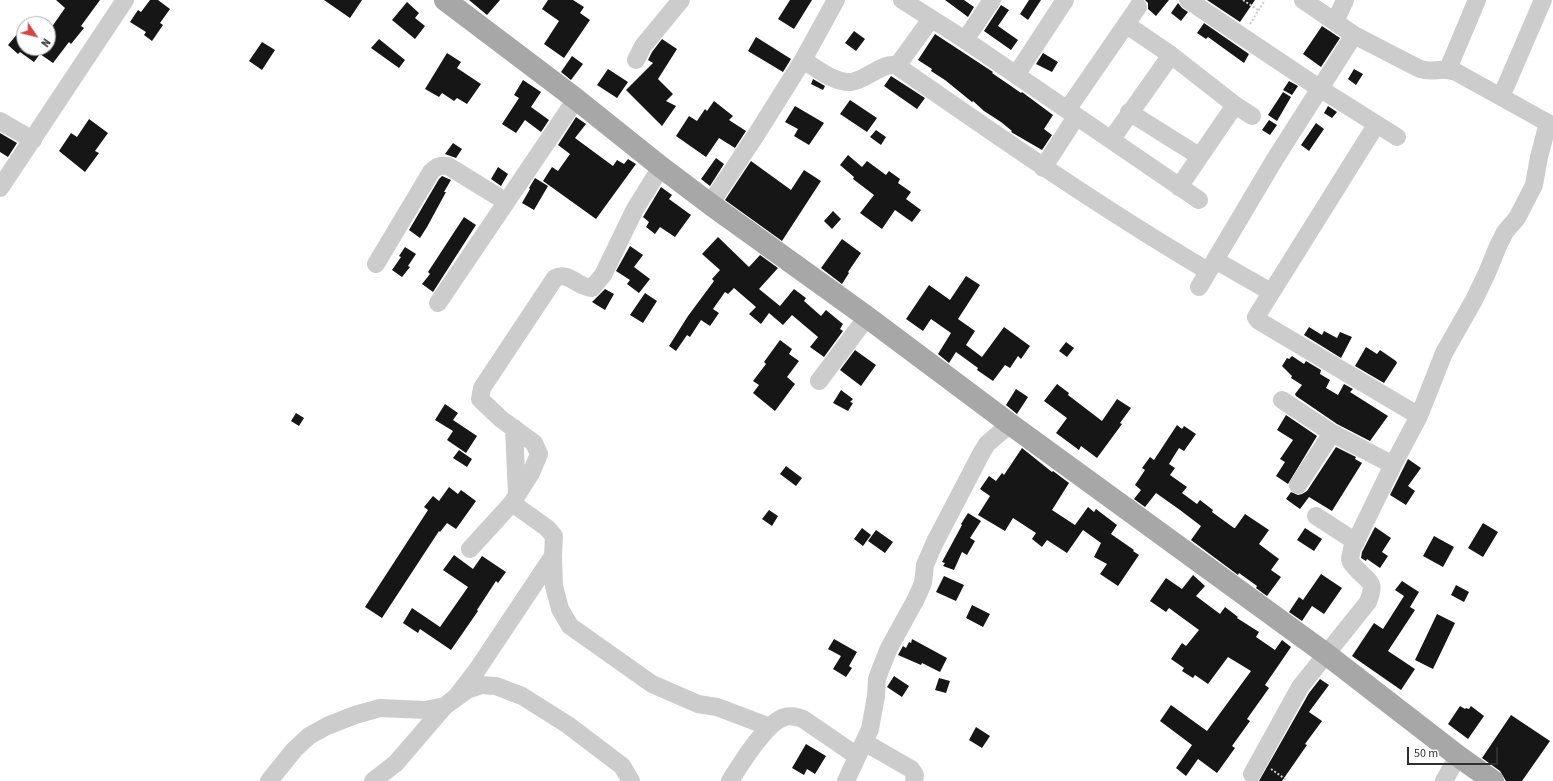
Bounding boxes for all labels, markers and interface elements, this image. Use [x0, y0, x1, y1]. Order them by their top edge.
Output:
north arrow [16, 16, 56, 56]
text: N [37, 35, 54, 50]
scale bar [1409, 739, 1500, 765]
text: 50 m [1414, 745, 1438, 762]

